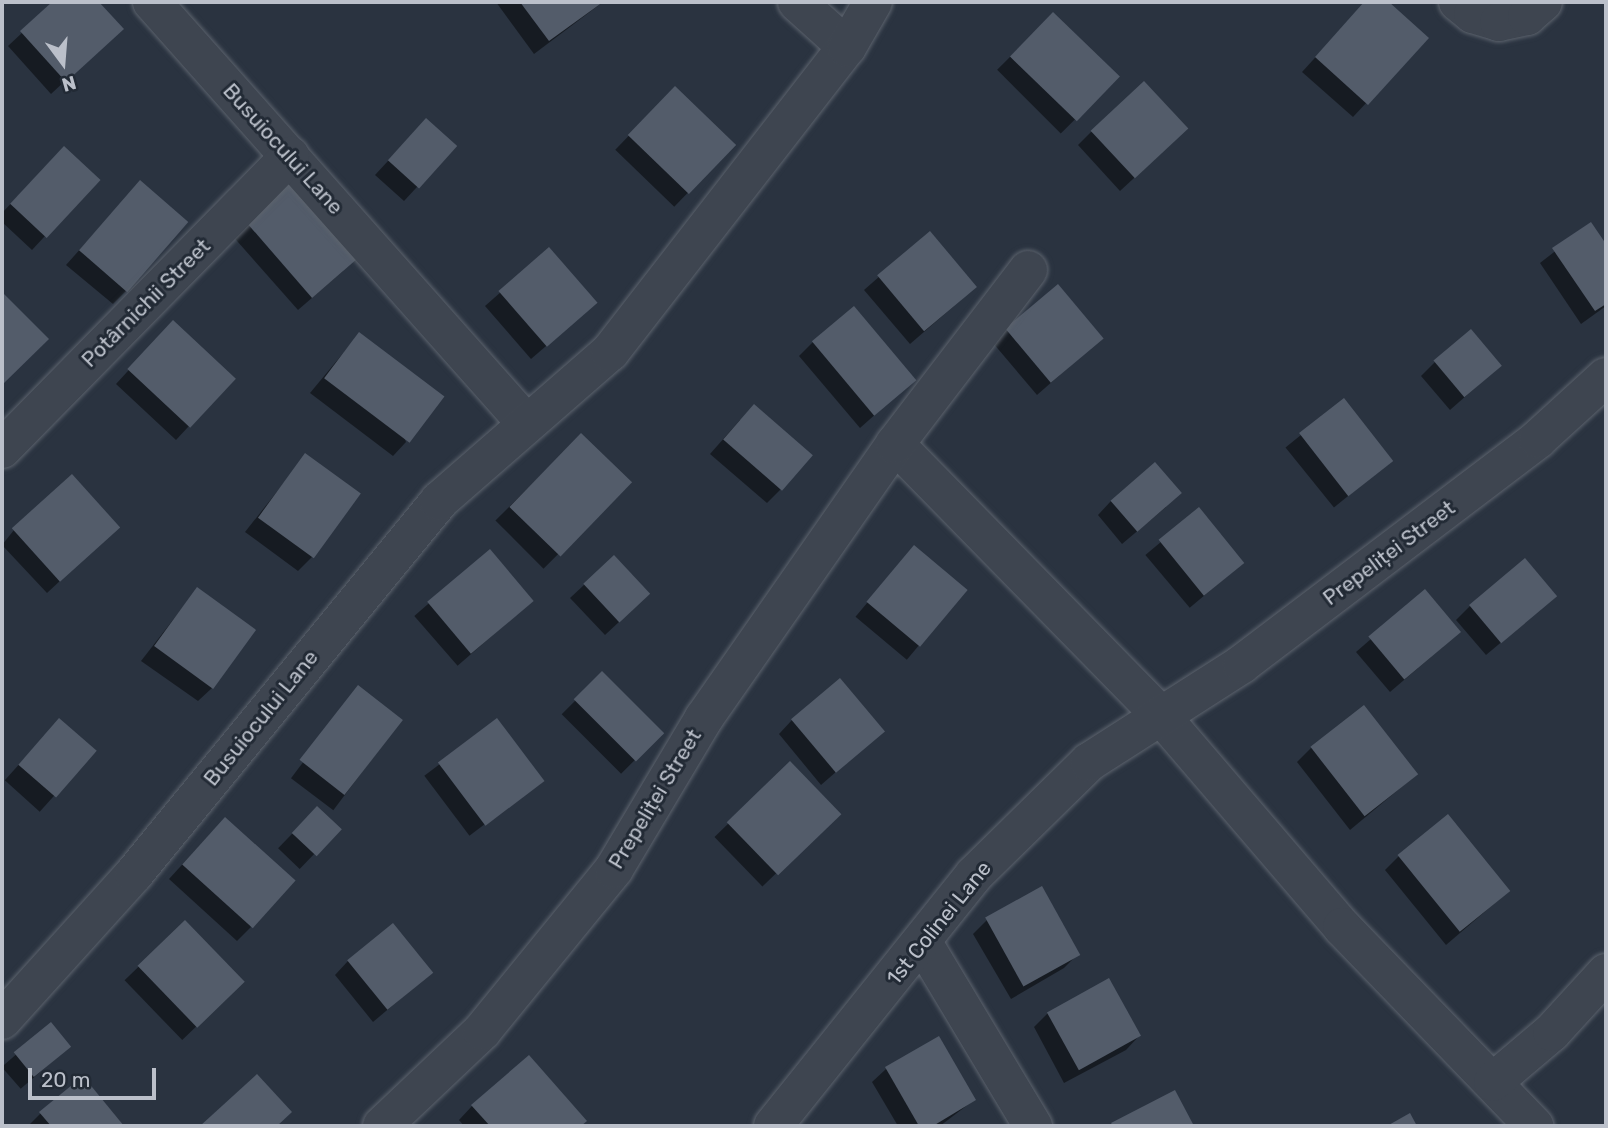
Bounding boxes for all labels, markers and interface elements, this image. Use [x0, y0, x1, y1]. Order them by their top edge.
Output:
north arrow [28, 28, 98, 98]
text: N [59, 71, 79, 97]
street label: Busuiocului Lane [218, 78, 348, 220]
street label: Potârnichii Street [77, 234, 215, 372]
street label: Prepeliței Street [1318, 495, 1460, 611]
street label: Busuiocului Lane [199, 645, 323, 791]
street label: Prepeliței Street [603, 725, 707, 873]
street label: 1st Colinei Lane [881, 856, 997, 990]
scale bar [32, 1054, 159, 1098]
text: 20 m [41, 1067, 90, 1092]

